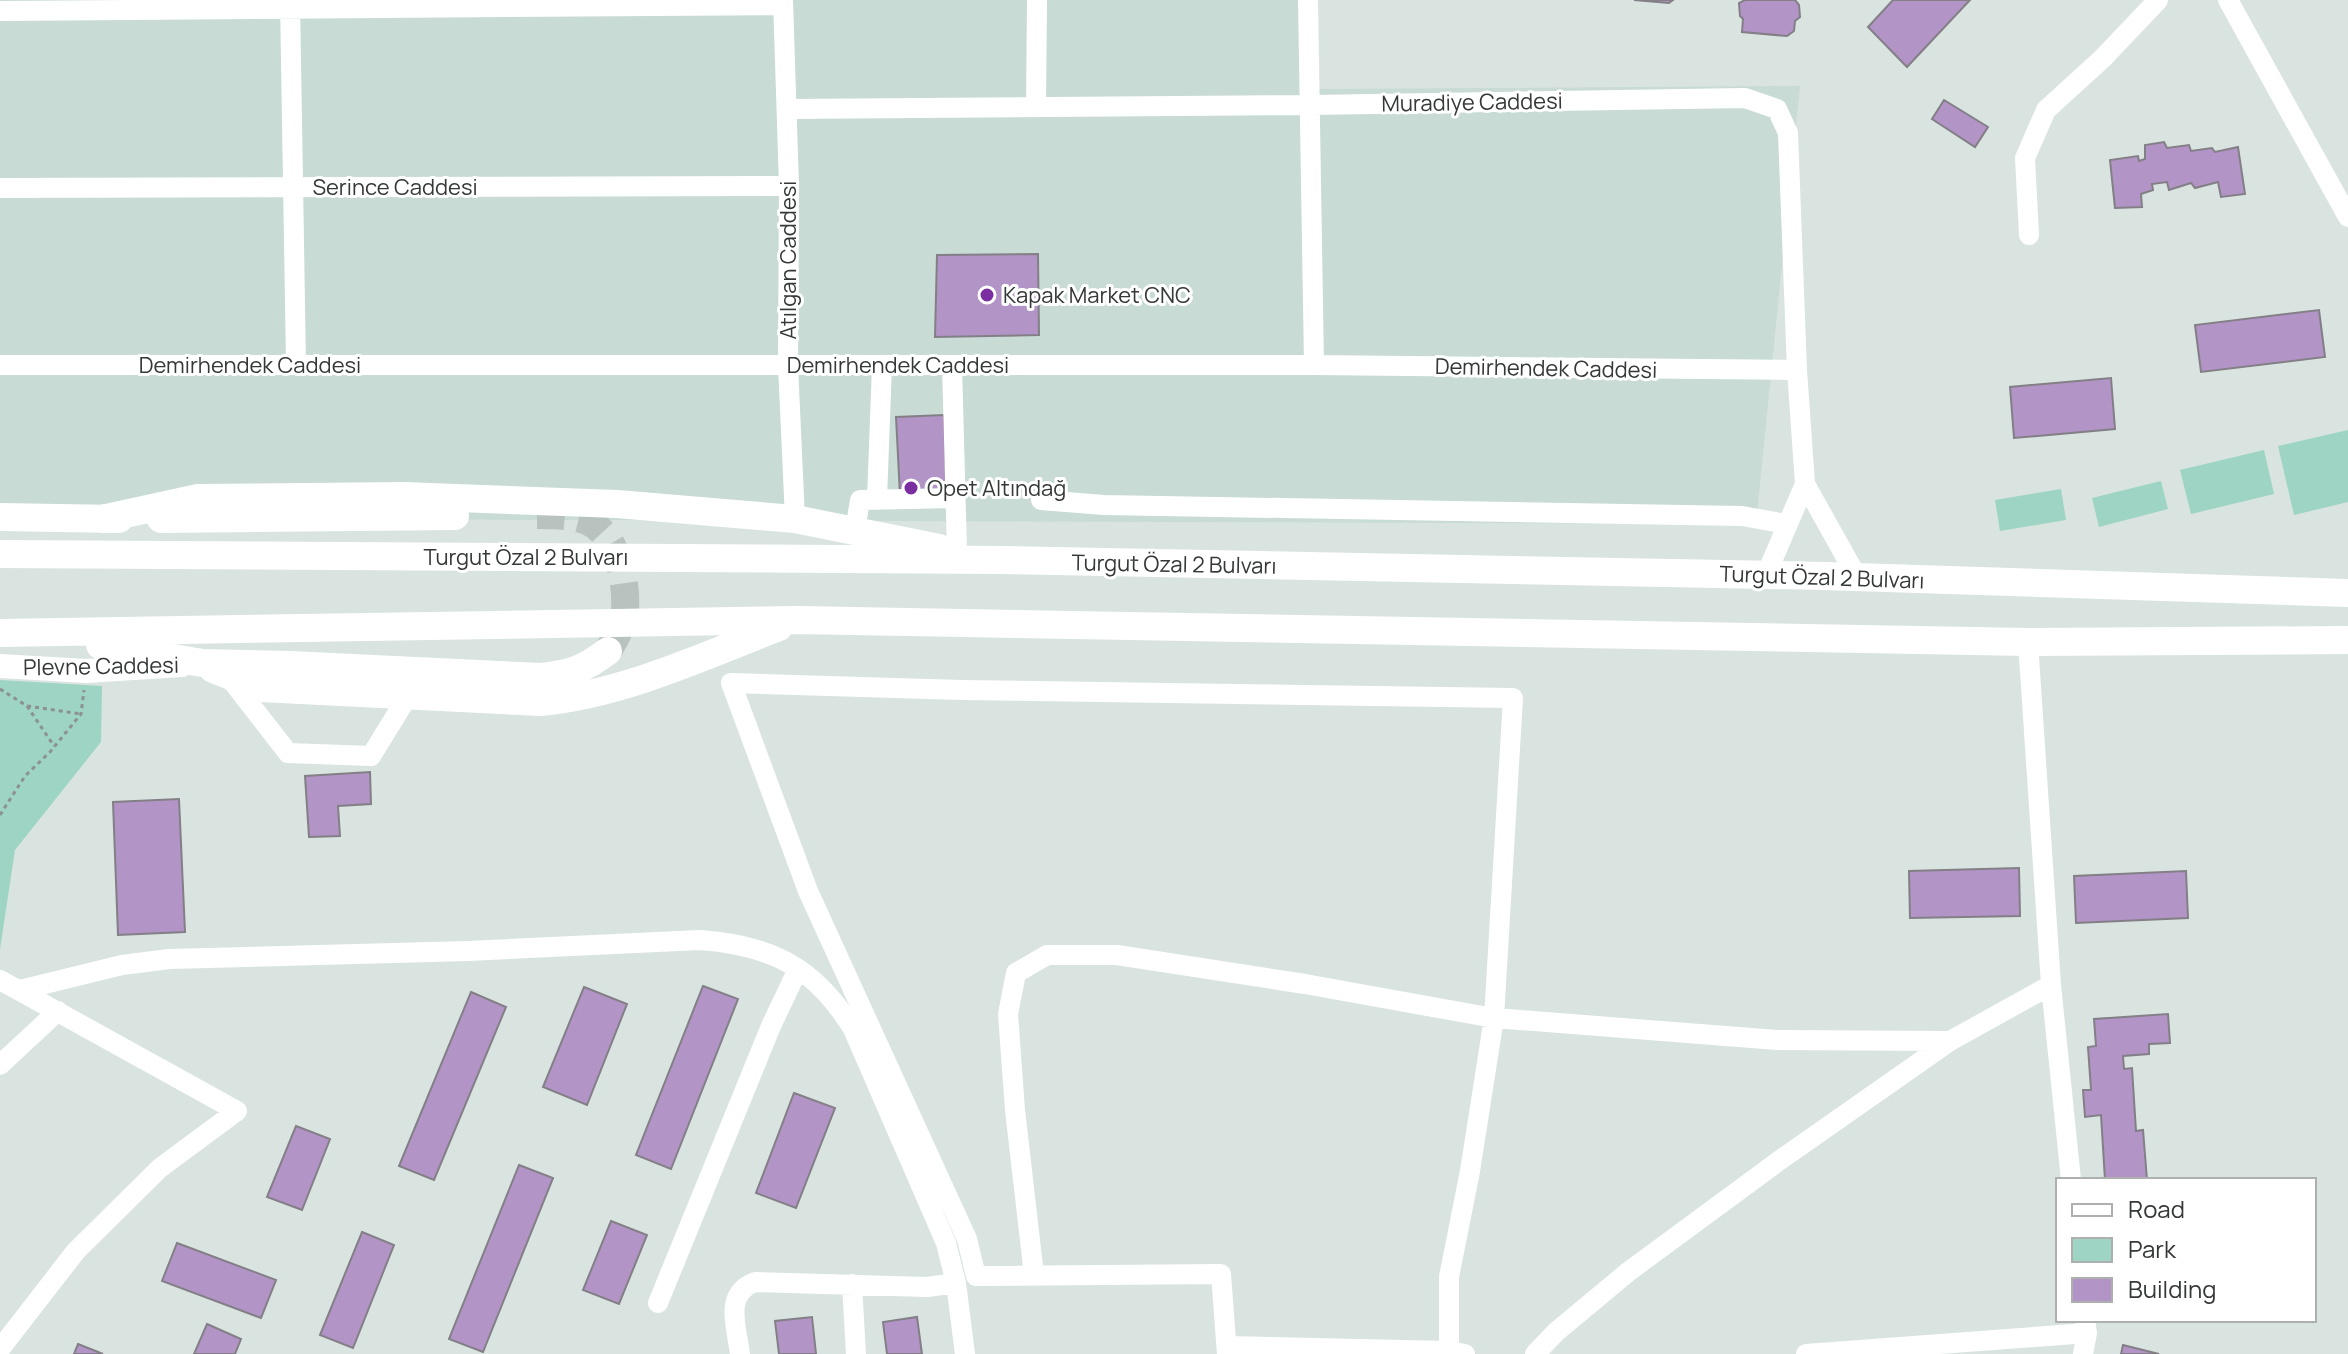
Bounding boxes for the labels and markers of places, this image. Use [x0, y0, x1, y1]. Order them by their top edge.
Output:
place label: Kapak Market CNC [1003, 280, 1191, 310]
marker: Kapak Market CNC [978, 286, 996, 304]
place label: Opet Altındağ [927, 473, 1066, 503]
marker: Opet Altındağ [902, 479, 920, 497]

